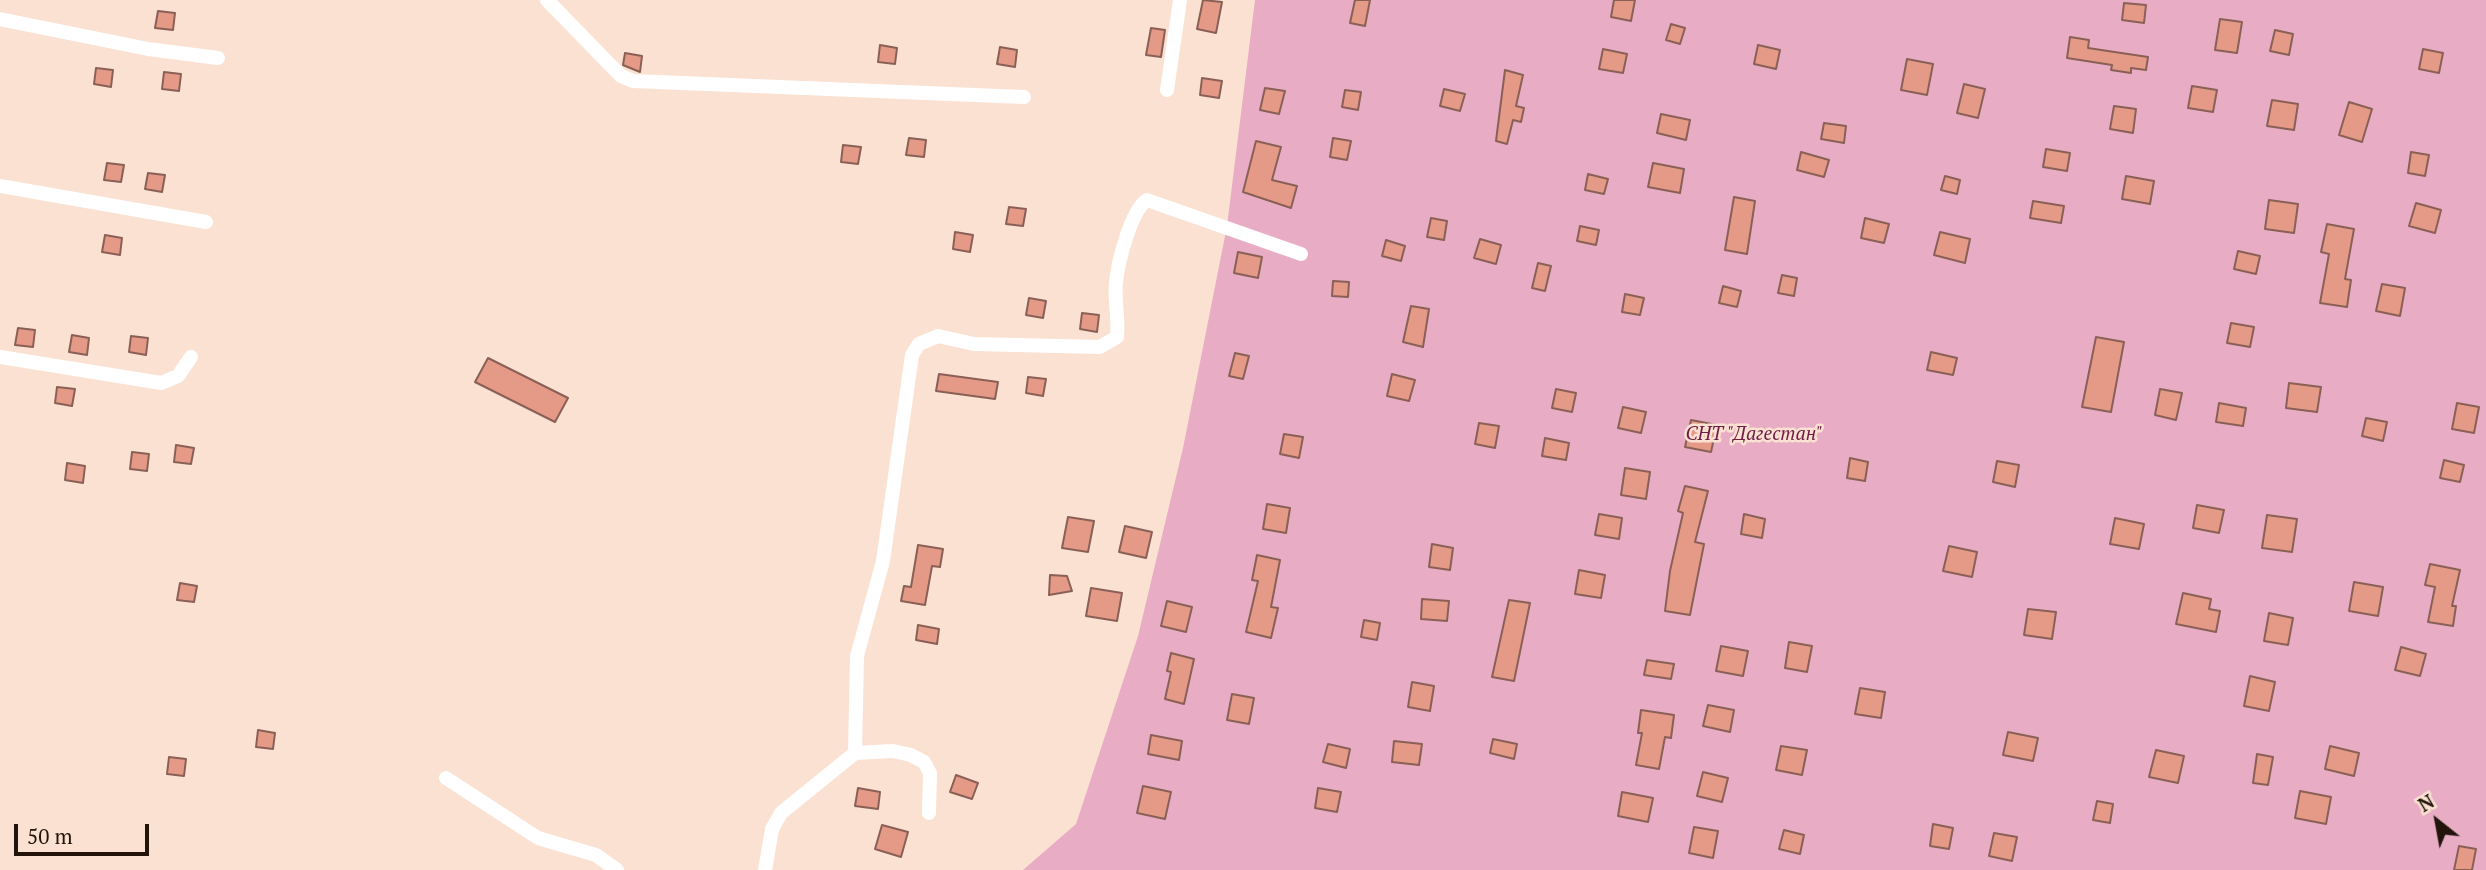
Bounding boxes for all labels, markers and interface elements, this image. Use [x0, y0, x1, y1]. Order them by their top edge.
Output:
park label: СНТ "Дагестан" [1685, 424, 1823, 446]
north arrow [2402, 786, 2472, 856]
text: N [2413, 788, 2439, 817]
scale bar [18, 810, 152, 854]
text: 50 m [27, 822, 73, 850]

